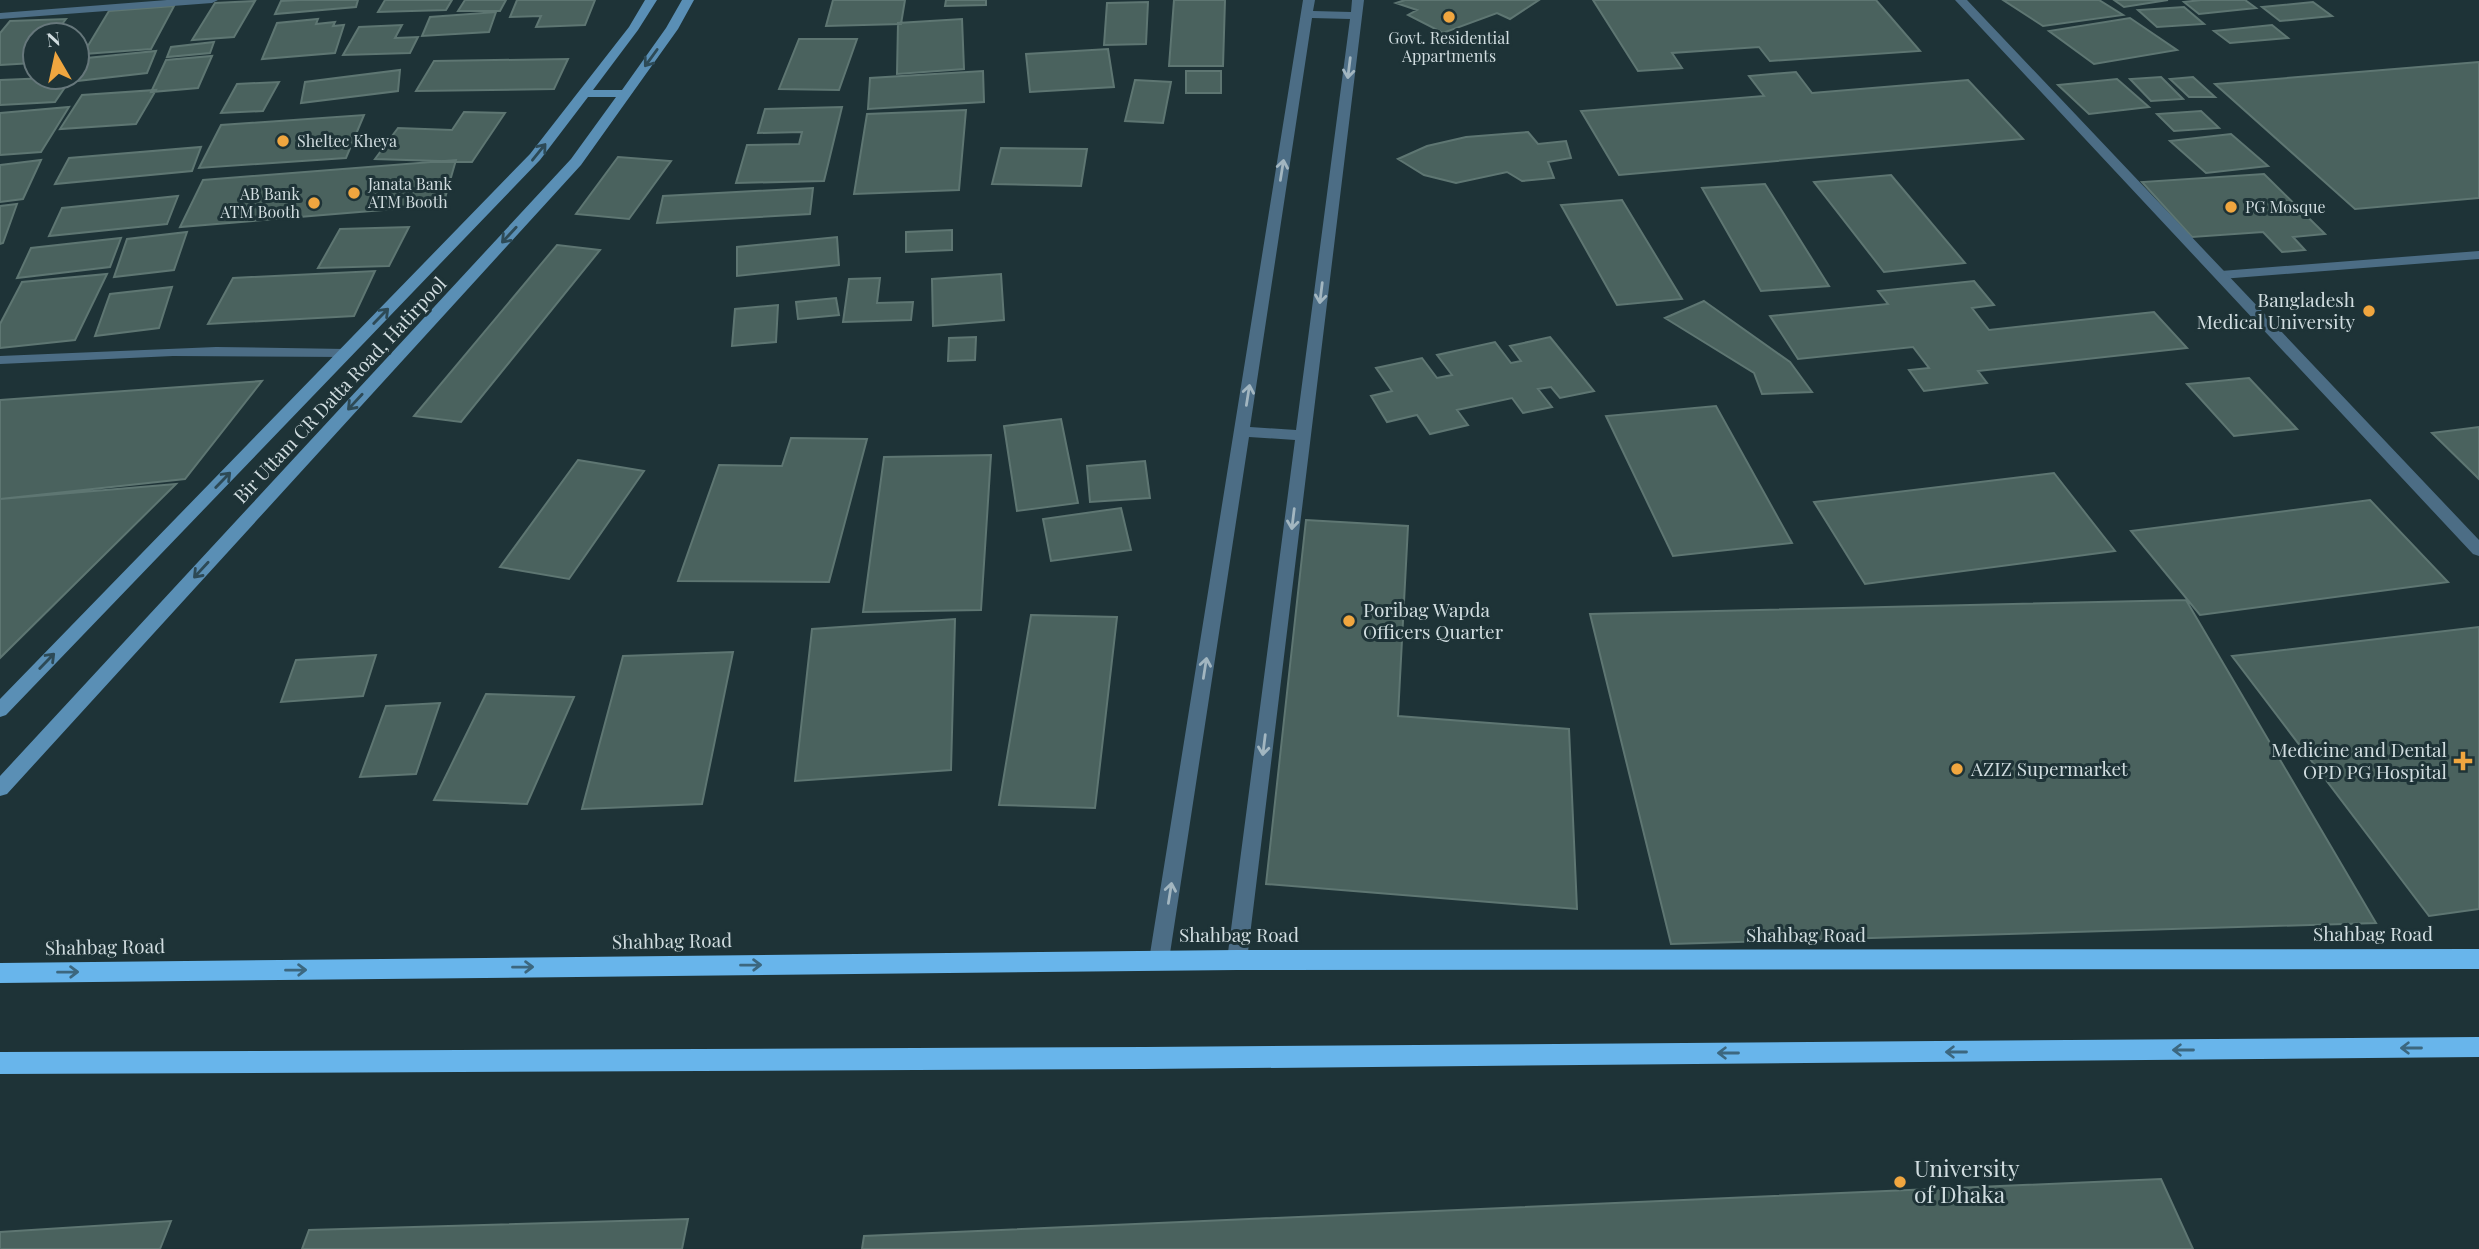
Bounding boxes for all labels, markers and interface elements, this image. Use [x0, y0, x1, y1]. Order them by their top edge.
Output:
marker: Govt. Residential Appartments [1441, 9, 1457, 25]
north arrow [21, 21, 91, 91]
text: N [44, 24, 62, 52]
place label: Govt. Residential Appartments [1388, 27, 1510, 66]
one-way arrow [644, 48, 659, 67]
one-way arrow [1343, 56, 1356, 79]
place label: Sheltec Kheya [297, 130, 397, 151]
marker: Sheltec Kheya [275, 133, 291, 149]
one-way arrow [531, 144, 546, 162]
one-way arrow [1276, 159, 1289, 182]
place label: Janata Bank ATM Booth [367, 173, 452, 212]
place label: AB Bank ATM Booth [219, 183, 301, 222]
marker: Janata Bank ATM Booth [346, 185, 362, 201]
marker: AB Bank ATM Booth [306, 195, 322, 211]
place label: PG Mosque [2245, 196, 2326, 217]
marker: PG Mosque [2223, 199, 2239, 215]
one-way arrow [501, 226, 517, 244]
street label: Bir Uttam CR Datta Road, Hatirpool [227, 270, 452, 508]
one-way arrow [1315, 282, 1328, 304]
place label: Bangladesh Medical University [2197, 286, 2355, 334]
marker: Bangladesh Medical University [2361, 303, 2377, 319]
one-way arrow [373, 308, 390, 325]
one-way arrow [1242, 384, 1255, 407]
one-way arrow [347, 393, 363, 411]
one-way arrow [214, 472, 231, 489]
one-way arrow [1286, 507, 1299, 530]
one-way arrow [193, 561, 210, 578]
place label: Poribag Wapda Officers Quarter [1363, 596, 1504, 644]
marker: Poribag Wapda Officers Quarter [1341, 613, 1357, 629]
one-way arrow [39, 653, 56, 670]
one-way arrow [1199, 657, 1212, 680]
one-way arrow [1258, 733, 1271, 756]
place label: Medicine and Dental OPD PG Hospital [2271, 736, 2448, 784]
marker: Medicine and Dental OPD PG Hospital [2453, 751, 2473, 771]
place label: AZIZ Supermarket [1970, 755, 2128, 781]
marker: AZIZ Supermarket [1949, 761, 1965, 777]
one-way arrow [1164, 882, 1177, 905]
street label: Shahbag Road [2313, 920, 2433, 946]
street label: Shahbag Road [1179, 921, 1299, 947]
street label: Shahbag Road [1746, 921, 1866, 947]
street label: Shahbag Road [612, 926, 732, 954]
street label: Shahbag Road [45, 932, 165, 960]
one-way arrow [739, 958, 762, 972]
one-way arrow [511, 960, 534, 974]
one-way arrow [284, 963, 307, 977]
one-way arrow [56, 965, 79, 979]
one-way arrow [2400, 1041, 2423, 1055]
one-way arrow [2172, 1043, 2195, 1057]
one-way arrow [1945, 1045, 1968, 1058]
one-way arrow [1717, 1047, 1740, 1060]
place label: University of Dhaka [1914, 1152, 2020, 1209]
marker: University of Dhaka [1892, 1174, 1908, 1190]

